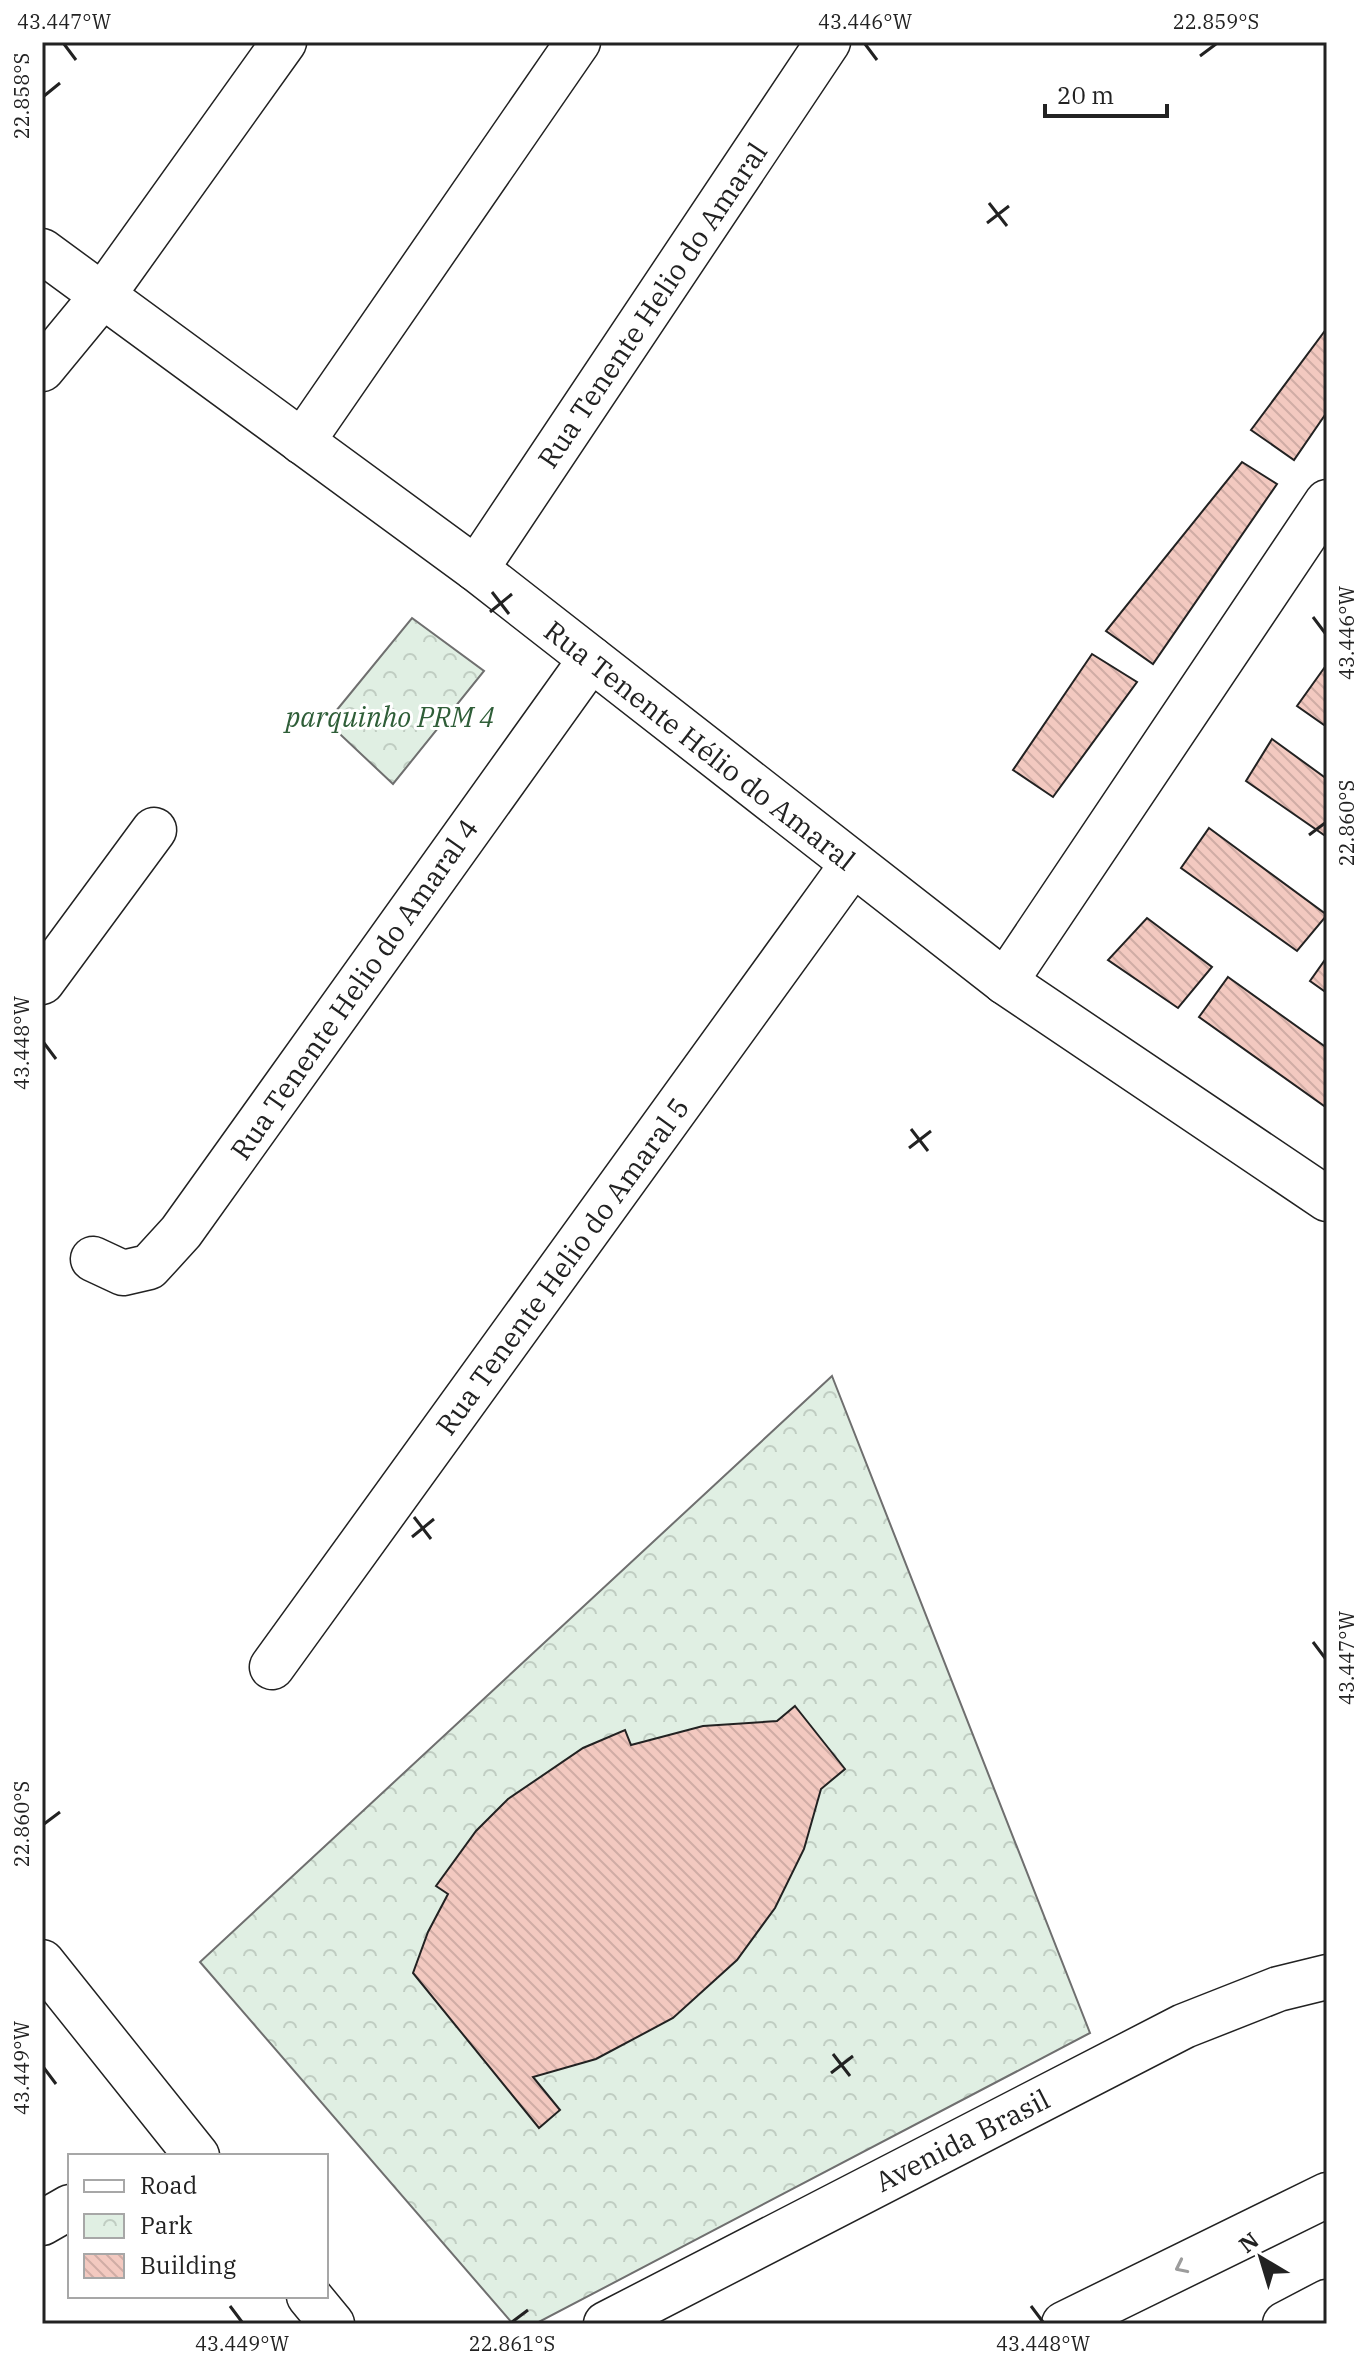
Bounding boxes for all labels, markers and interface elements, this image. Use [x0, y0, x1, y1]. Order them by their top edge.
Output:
text: 43.447°W [17, 8, 111, 35]
text: 43.446°W [818, 8, 912, 35]
text: 22.859°S [1173, 8, 1259, 35]
text: 22.858°S [8, 53, 35, 139]
scale bar [1045, 68, 1167, 118]
text: 20 m [1057, 79, 1114, 111]
street label: Rua Tenente Helio do Amaral [529, 135, 775, 475]
text: 43.446°W [1333, 586, 1360, 680]
street label: Rua Tenente Hélio do Amaral [537, 612, 863, 878]
park label: parquinho PRM 4 [282, 698, 495, 735]
text: 22.860°S [1333, 780, 1360, 866]
street label: Rua Tenente Helio do Amaral 4 [222, 811, 486, 1167]
text: 43.448°W [8, 996, 35, 1090]
street label: Rua Tenente Helio do Amaral 5 [427, 1090, 697, 1442]
text: 43.447°W [1333, 1611, 1360, 1705]
text: 22.860°S [8, 1781, 35, 1867]
text: 43.449°W [8, 2021, 35, 2115]
street label: Avenida Brasil [868, 2080, 1056, 2200]
legend [68, 2154, 328, 2298]
text: Road [140, 2169, 197, 2201]
text: Park [140, 2209, 192, 2241]
north arrow [1221, 2218, 1301, 2298]
text: N [1233, 2225, 1264, 2259]
text: Building [140, 2249, 236, 2281]
one-way arrow [1175, 2257, 1190, 2272]
text: 43.449°W [195, 2330, 289, 2357]
text: 22.861°S [469, 2330, 555, 2357]
text: 43.448°W [996, 2330, 1090, 2357]

